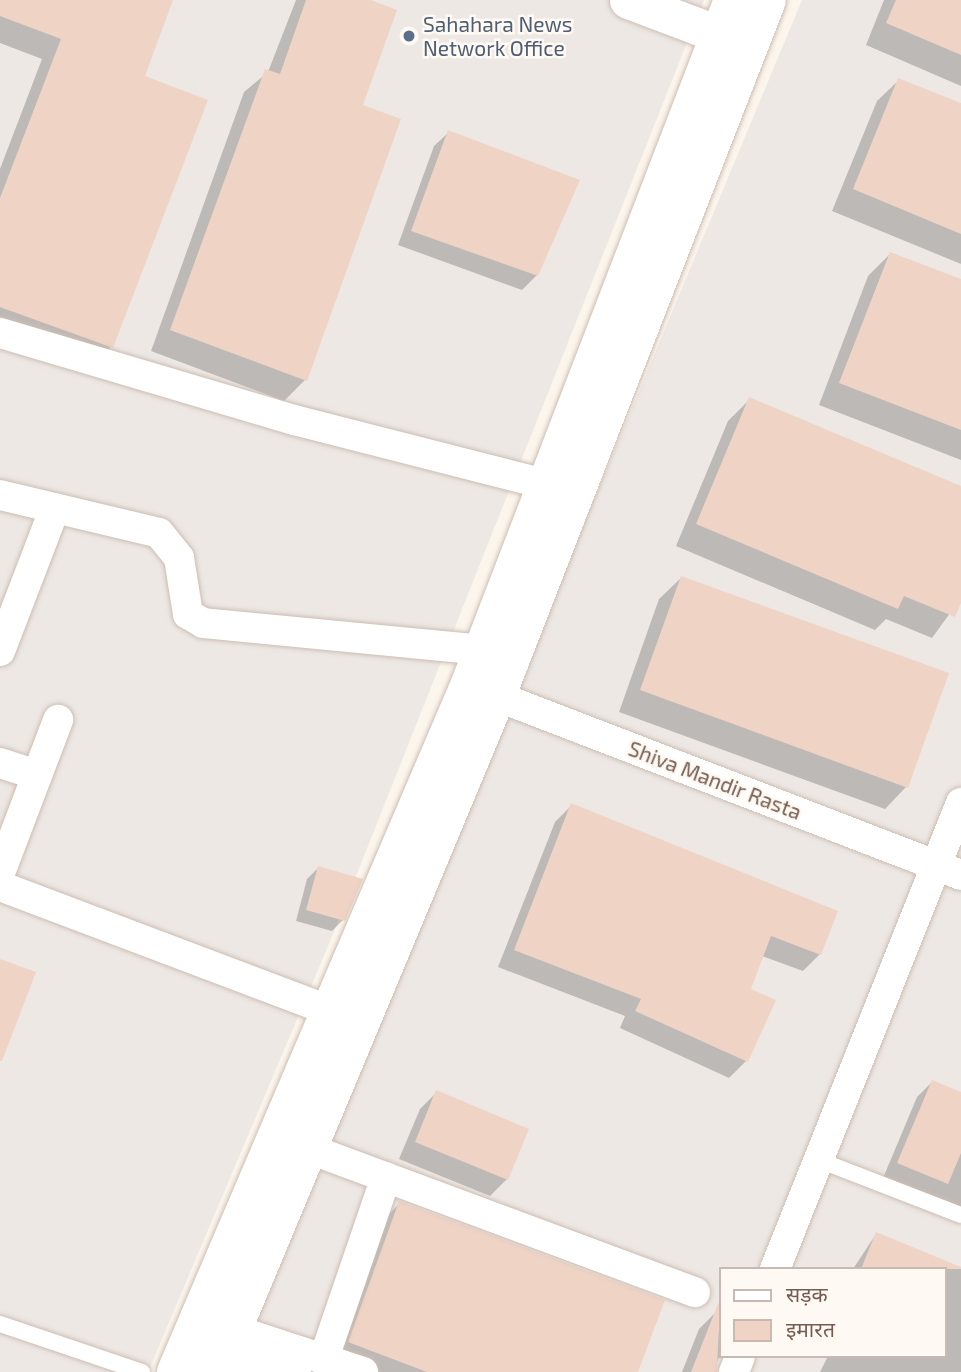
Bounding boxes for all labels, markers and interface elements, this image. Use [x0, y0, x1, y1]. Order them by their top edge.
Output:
place label: Sahahara News Network Office [423, 11, 572, 61]
marker: Sahahara News Network Office [401, 28, 417, 44]
street label: Shiva Mandir Rasta [625, 735, 805, 825]
legend [720, 1267, 947, 1358]
text: सड़क [786, 1281, 828, 1306]
text: इमारत [786, 1316, 835, 1341]

